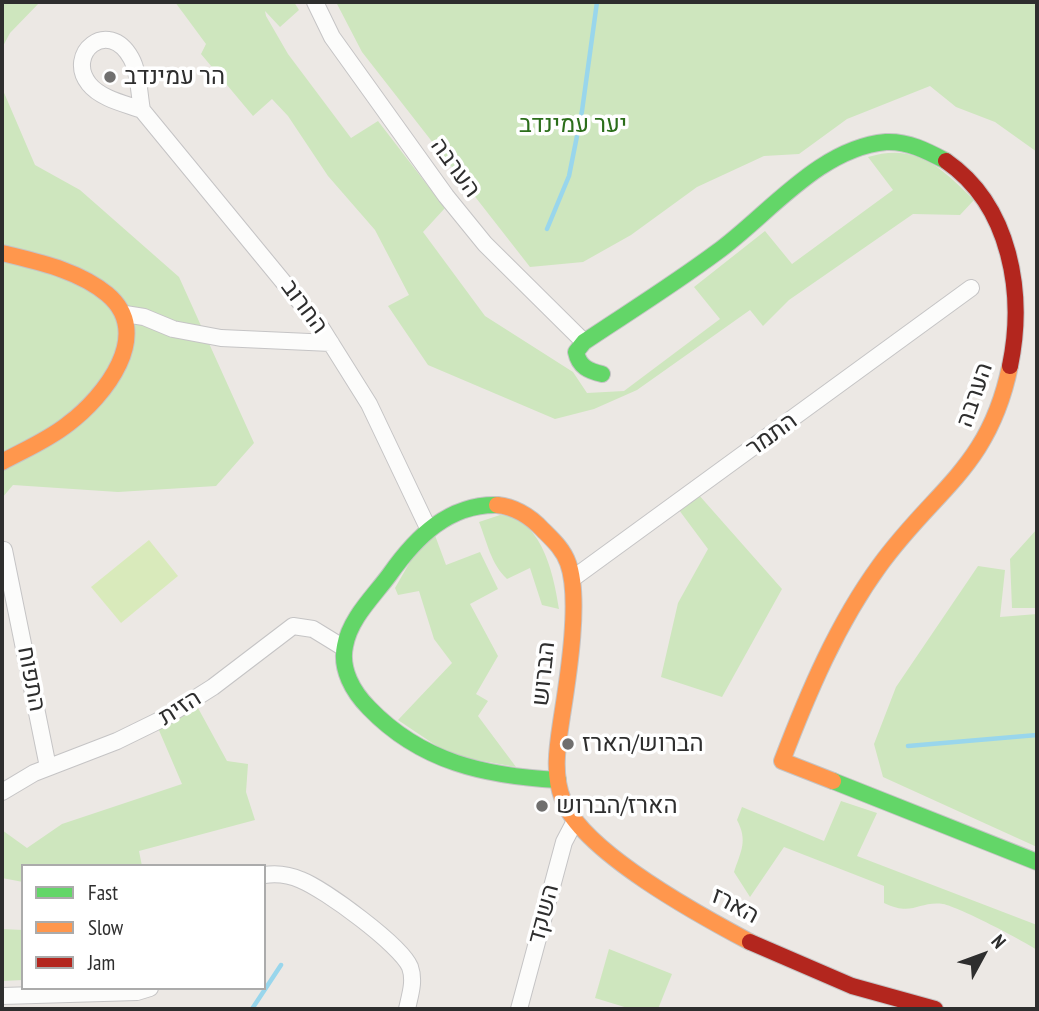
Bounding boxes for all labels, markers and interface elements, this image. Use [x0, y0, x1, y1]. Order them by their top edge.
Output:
place label: הר עמינדב [124, 63, 225, 91]
marker: הר עמינדב [102, 69, 118, 85]
park label: יער עמינדב [519, 111, 627, 139]
street label: הערבה [424, 133, 486, 203]
street label: החרוב [274, 274, 334, 340]
street label: הערבה [951, 359, 999, 431]
street label: התמר [741, 407, 803, 463]
street label: הברוש [526, 640, 562, 708]
street label: התפוח [11, 644, 51, 714]
street label: הזית [153, 684, 207, 732]
place label: הברוש/הארז [582, 730, 704, 758]
marker: הברוש/הארז [560, 736, 576, 752]
place label: הארז/הברוש [556, 792, 678, 820]
marker: הארז/הברוש [534, 798, 550, 814]
legend [21, 864, 266, 990]
text: Fast [88, 879, 118, 906]
street label: השקד [522, 881, 566, 947]
street label: הארז [706, 882, 764, 930]
text: Slow [88, 914, 123, 941]
north arrow [948, 920, 1018, 990]
text: N [986, 929, 1011, 953]
text: Jam [88, 949, 115, 976]

